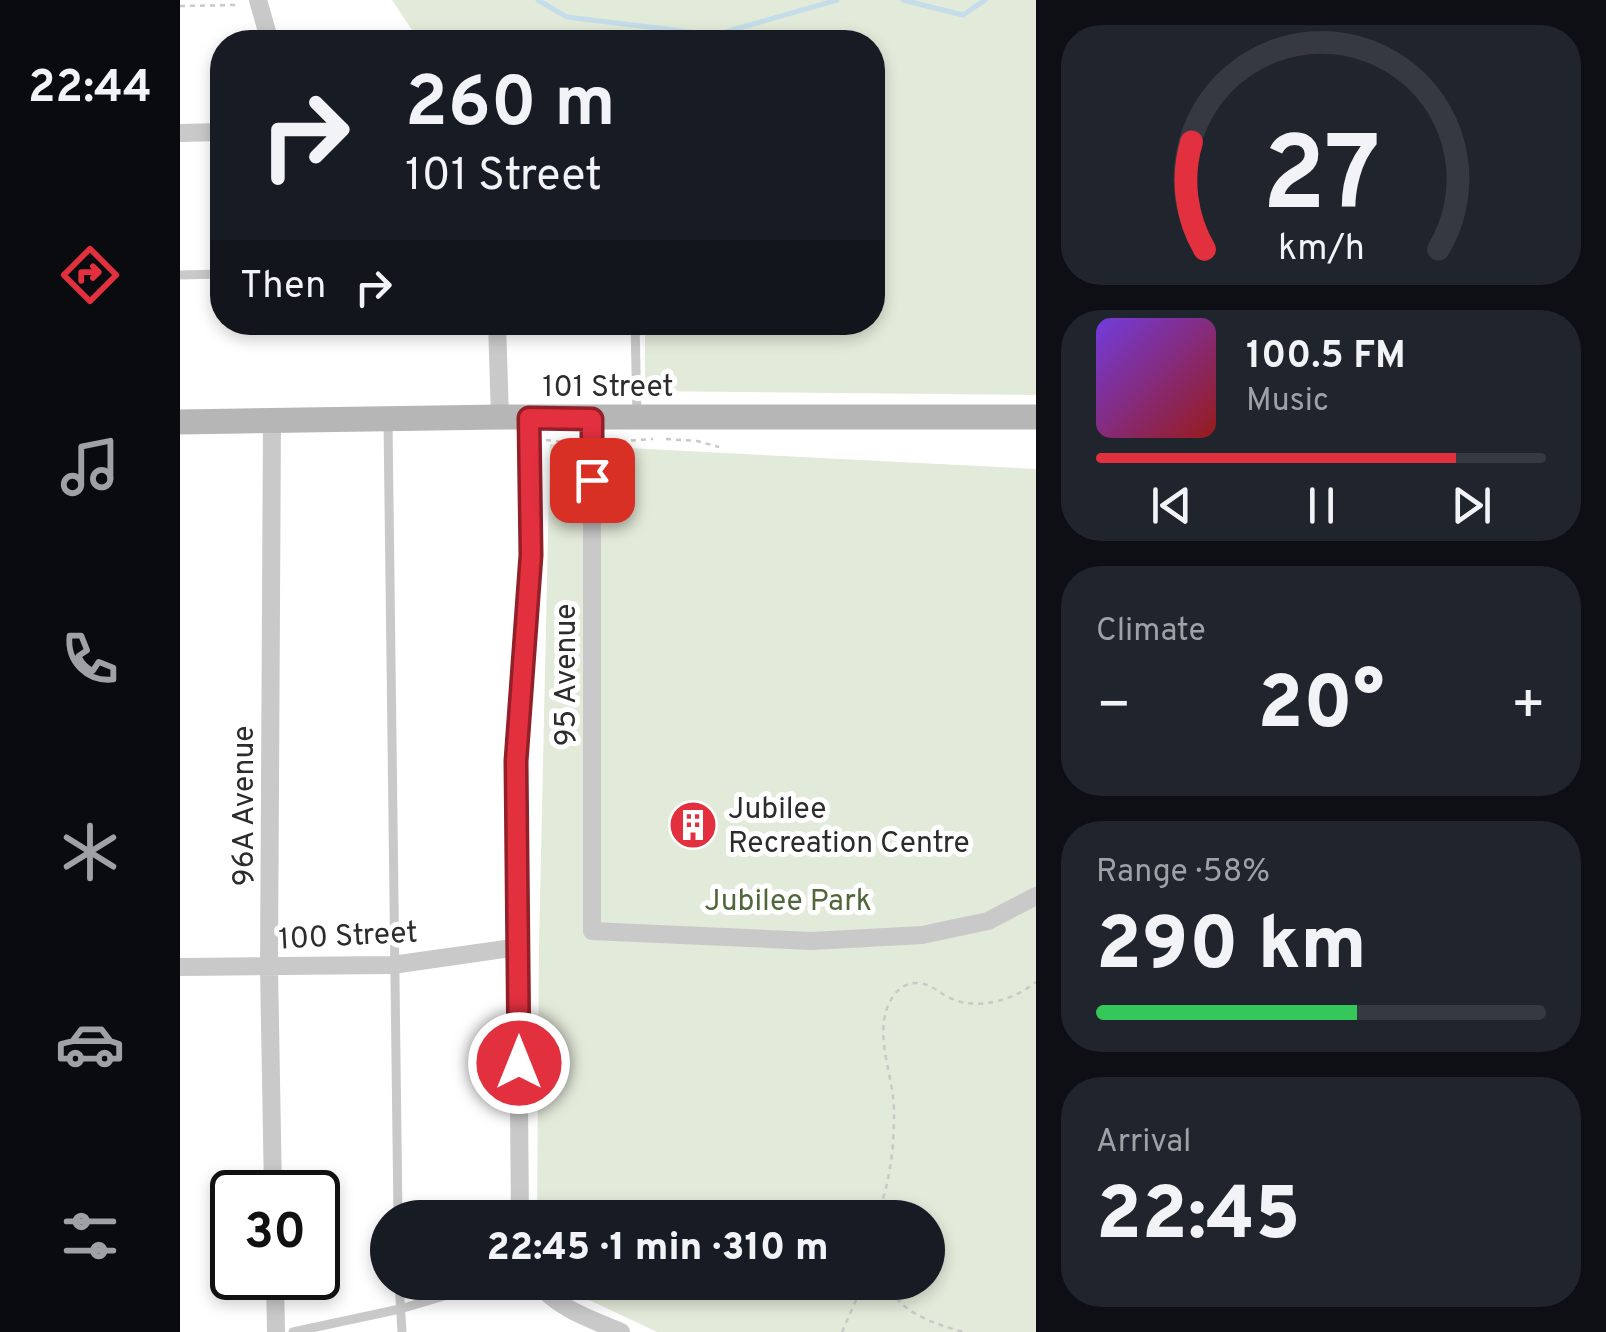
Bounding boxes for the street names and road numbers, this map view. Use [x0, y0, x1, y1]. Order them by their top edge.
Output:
street label: 101 Street [542, 370, 674, 407]
street label: 95 Avenue [549, 604, 586, 746]
street label: 96A Avenue [227, 726, 264, 886]
street label: 100 Street [278, 915, 419, 960]

